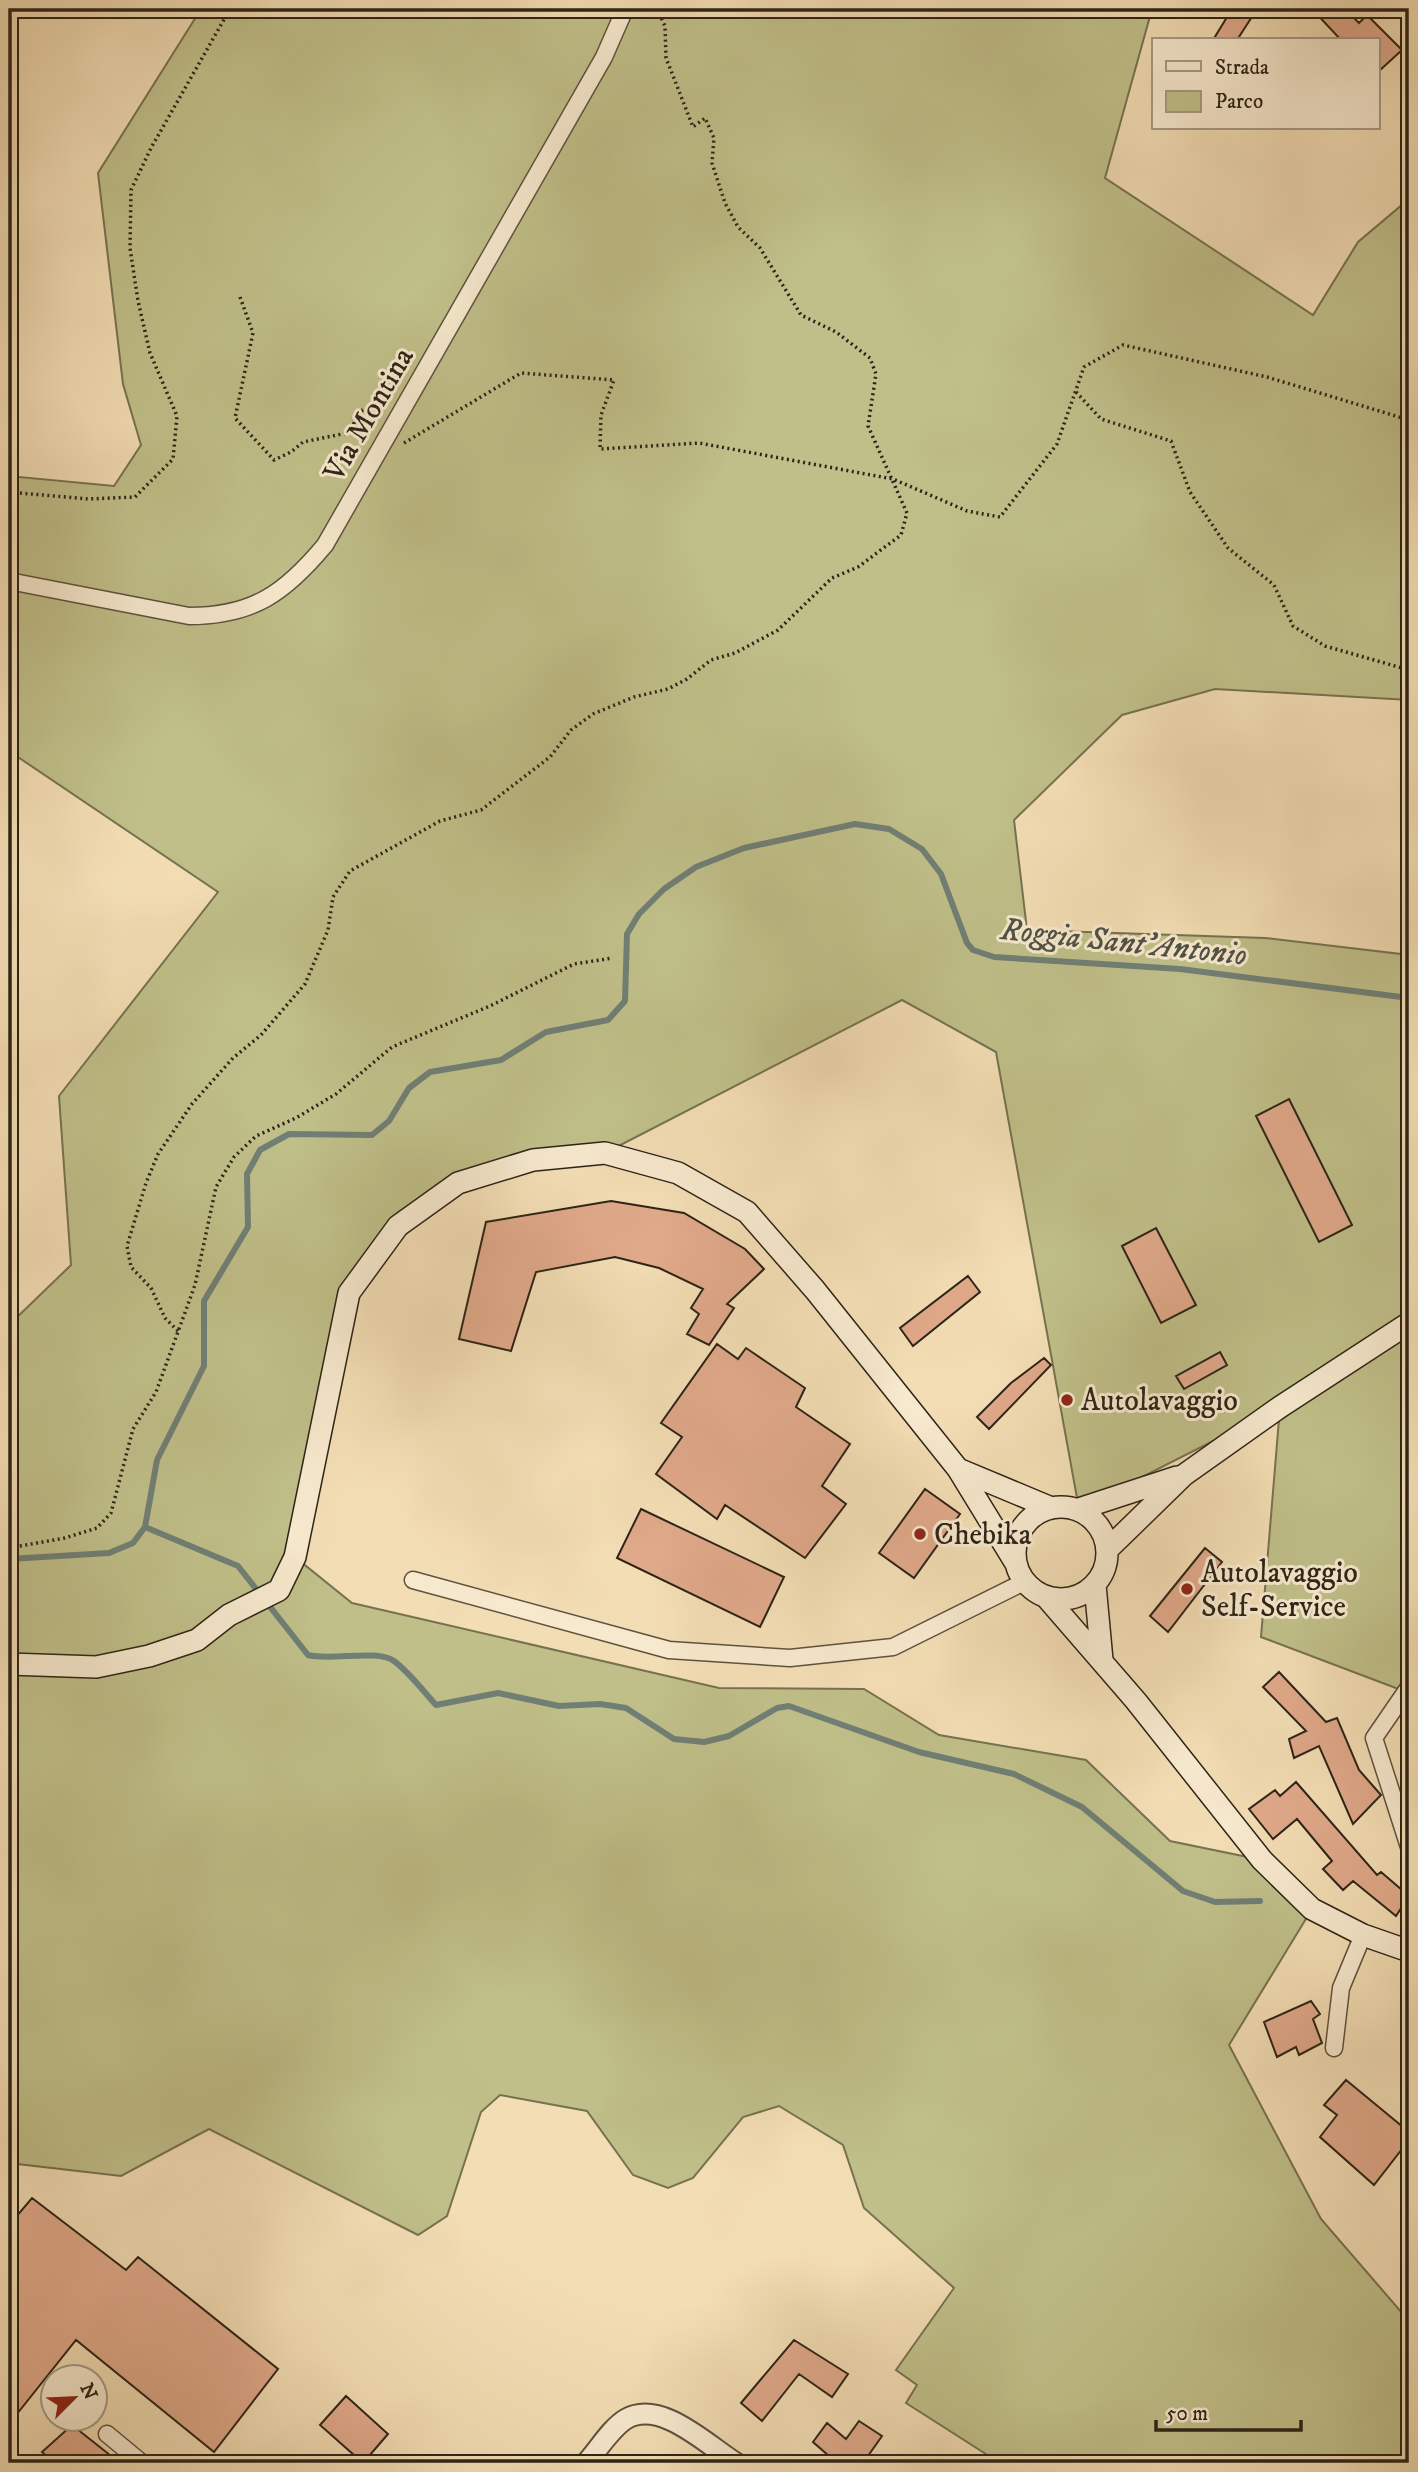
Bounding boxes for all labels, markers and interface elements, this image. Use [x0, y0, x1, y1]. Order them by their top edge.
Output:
legend [1152, 38, 1380, 130]
text: Strada [1215, 55, 1269, 81]
text: Parco [1215, 89, 1263, 115]
street label: Via Montina [316, 341, 423, 489]
water label: Roggia Sant'Antonio [998, 910, 1249, 976]
place label: Autolavaggio [1081, 1383, 1238, 1420]
marker: Autolavaggio [1059, 1392, 1075, 1408]
place label: Chebika [934, 1517, 1032, 1554]
marker: Chebika [912, 1526, 928, 1542]
place label: Autolavaggio Self-Service [1201, 1555, 1358, 1626]
marker: Autolavaggio Self-Service [1179, 1581, 1195, 1597]
north arrow [38, 2364, 108, 2434]
text: N [74, 2380, 102, 2404]
scale bar [1156, 2388, 1301, 2432]
text: 50 m [1166, 2401, 1208, 2427]

